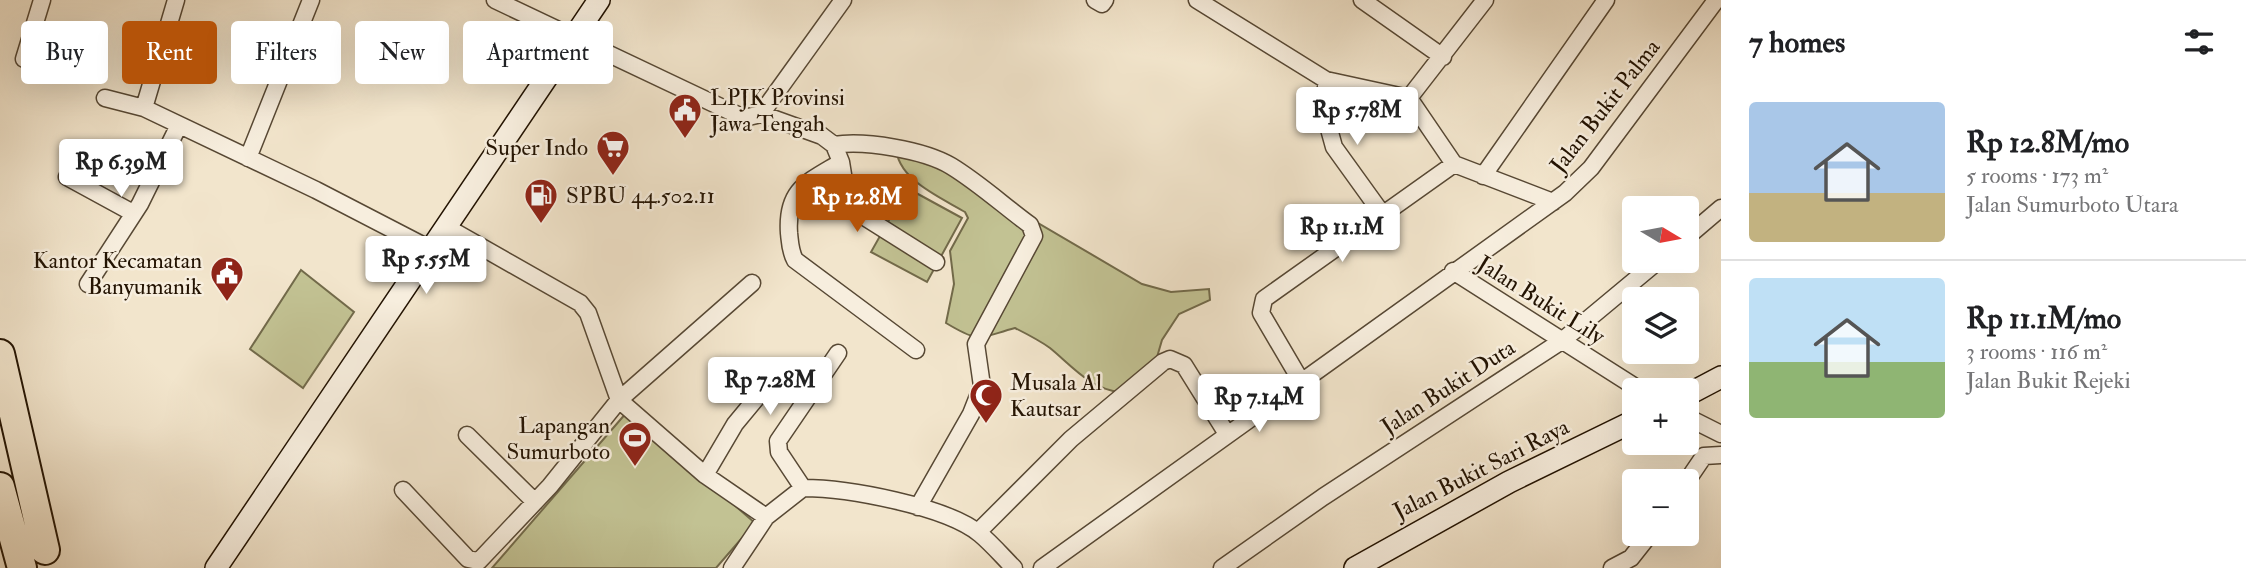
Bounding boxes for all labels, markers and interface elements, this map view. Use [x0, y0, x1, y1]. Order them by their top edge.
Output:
chip: Buy [21, 21, 108, 84]
chip: Rent [122, 21, 217, 84]
chip: Filters [231, 21, 341, 84]
chip: New [355, 21, 449, 84]
chip: Apartment [463, 21, 613, 84]
icon: filters [2180, 23, 2218, 61]
text: 7 homes [1749, 24, 1845, 61]
street label: Jalan Bukit Palma [1543, 33, 1667, 180]
place label: LPJK Provinsi Jawa Tengah [709, 83, 845, 138]
pin: Rp 5.78M [1285, 88, 1429, 147]
public building icon: LPJK Provinsi Jawa Tengah [666, 91, 704, 140]
text: Rp 5.78M [1312, 95, 1402, 124]
text: Rp 12.8M/mo [1966, 124, 2129, 161]
supermarket icon: Super Indo [594, 128, 632, 177]
icon: home [1805, 130, 1889, 214]
place label: Super Indo [485, 133, 588, 163]
pin: Rp 6.39M [49, 140, 193, 199]
text: Rp 6.39M [75, 147, 167, 176]
text: 5 rooms · 173 m² [1966, 161, 2108, 190]
pin: Rp 12.8M [785, 174, 929, 234]
fuel station icon: SPBU 44.502.11 [522, 176, 560, 225]
place label: SPBU 44.502.11 [566, 181, 715, 210]
text: Rp 12.8M [812, 182, 902, 211]
text: Jalan Sumurboto Utara [1966, 190, 2178, 219]
north arrow [1622, 196, 1699, 273]
map controls [1622, 196, 1699, 546]
pin: Rp 11.1M [1270, 204, 1414, 264]
text: Rp 11.1M [1300, 212, 1384, 241]
pin: Rp 5.55M [354, 236, 498, 296]
text: Rp 5.55M [381, 244, 471, 273]
place label: Kantor Kecamatan Banyumanik [33, 246, 202, 301]
street label: Jalan Bukit Lily [1471, 249, 1611, 351]
public building icon: Kantor Kecamatan Banyumanik [208, 254, 246, 303]
button: layers [1622, 287, 1699, 364]
text: Rp 11.1M/mo [1966, 300, 2121, 337]
icon: home [1805, 306, 1889, 390]
street label: Jalan Bukit Duta [1375, 333, 1521, 442]
text: 3 rooms · 116 m² [1966, 337, 2107, 366]
pin: Rp 7.28M [698, 358, 842, 417]
text: Rp 7.28M [724, 365, 816, 394]
text: Jalan Bukit Rejeki [1966, 366, 2131, 395]
place label: Musala Al Kautsar [1010, 368, 1102, 423]
pin: Rp 7.14M [1187, 374, 1331, 434]
mosque icon: Musala Al Kautsar [967, 376, 1005, 425]
button: + [1622, 378, 1699, 455]
text: Rp 7.14M [1214, 382, 1304, 411]
place label: Lapangan Sumurboto [506, 411, 610, 466]
street label: Jalan Bukit Sari Raya [1387, 412, 1574, 526]
sports icon: Lapangan Sumurboto [616, 419, 654, 468]
button: − [1622, 469, 1699, 546]

